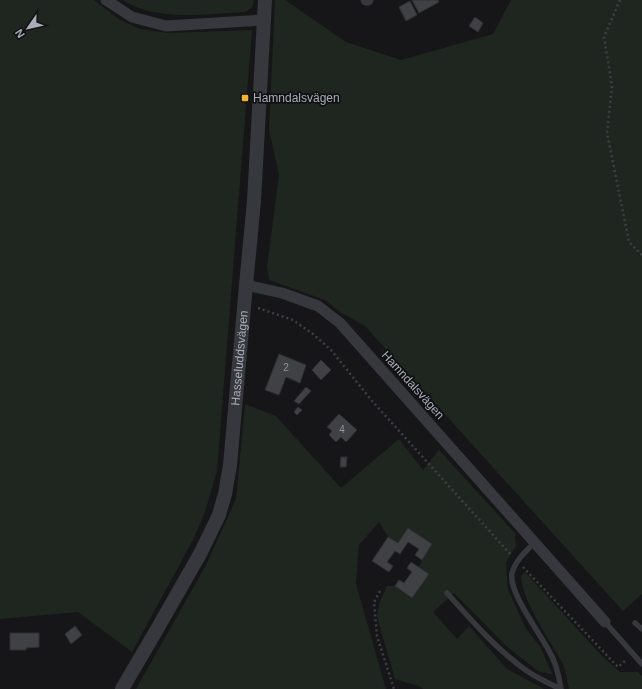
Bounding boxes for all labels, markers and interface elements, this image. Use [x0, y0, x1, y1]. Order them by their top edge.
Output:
north arrow [8, 8, 48, 48]
text: N [12, 27, 27, 40]
place label: Hamndalsvägen [253, 91, 340, 105]
marker: Hamndalsvägen [240, 93, 250, 103]
street label: Hasseluddsvägen [228, 310, 251, 406]
street label: Hamndalsvägen [379, 348, 447, 422]
house number: 2 [283, 362, 289, 373]
house number: 4 [339, 424, 345, 435]

